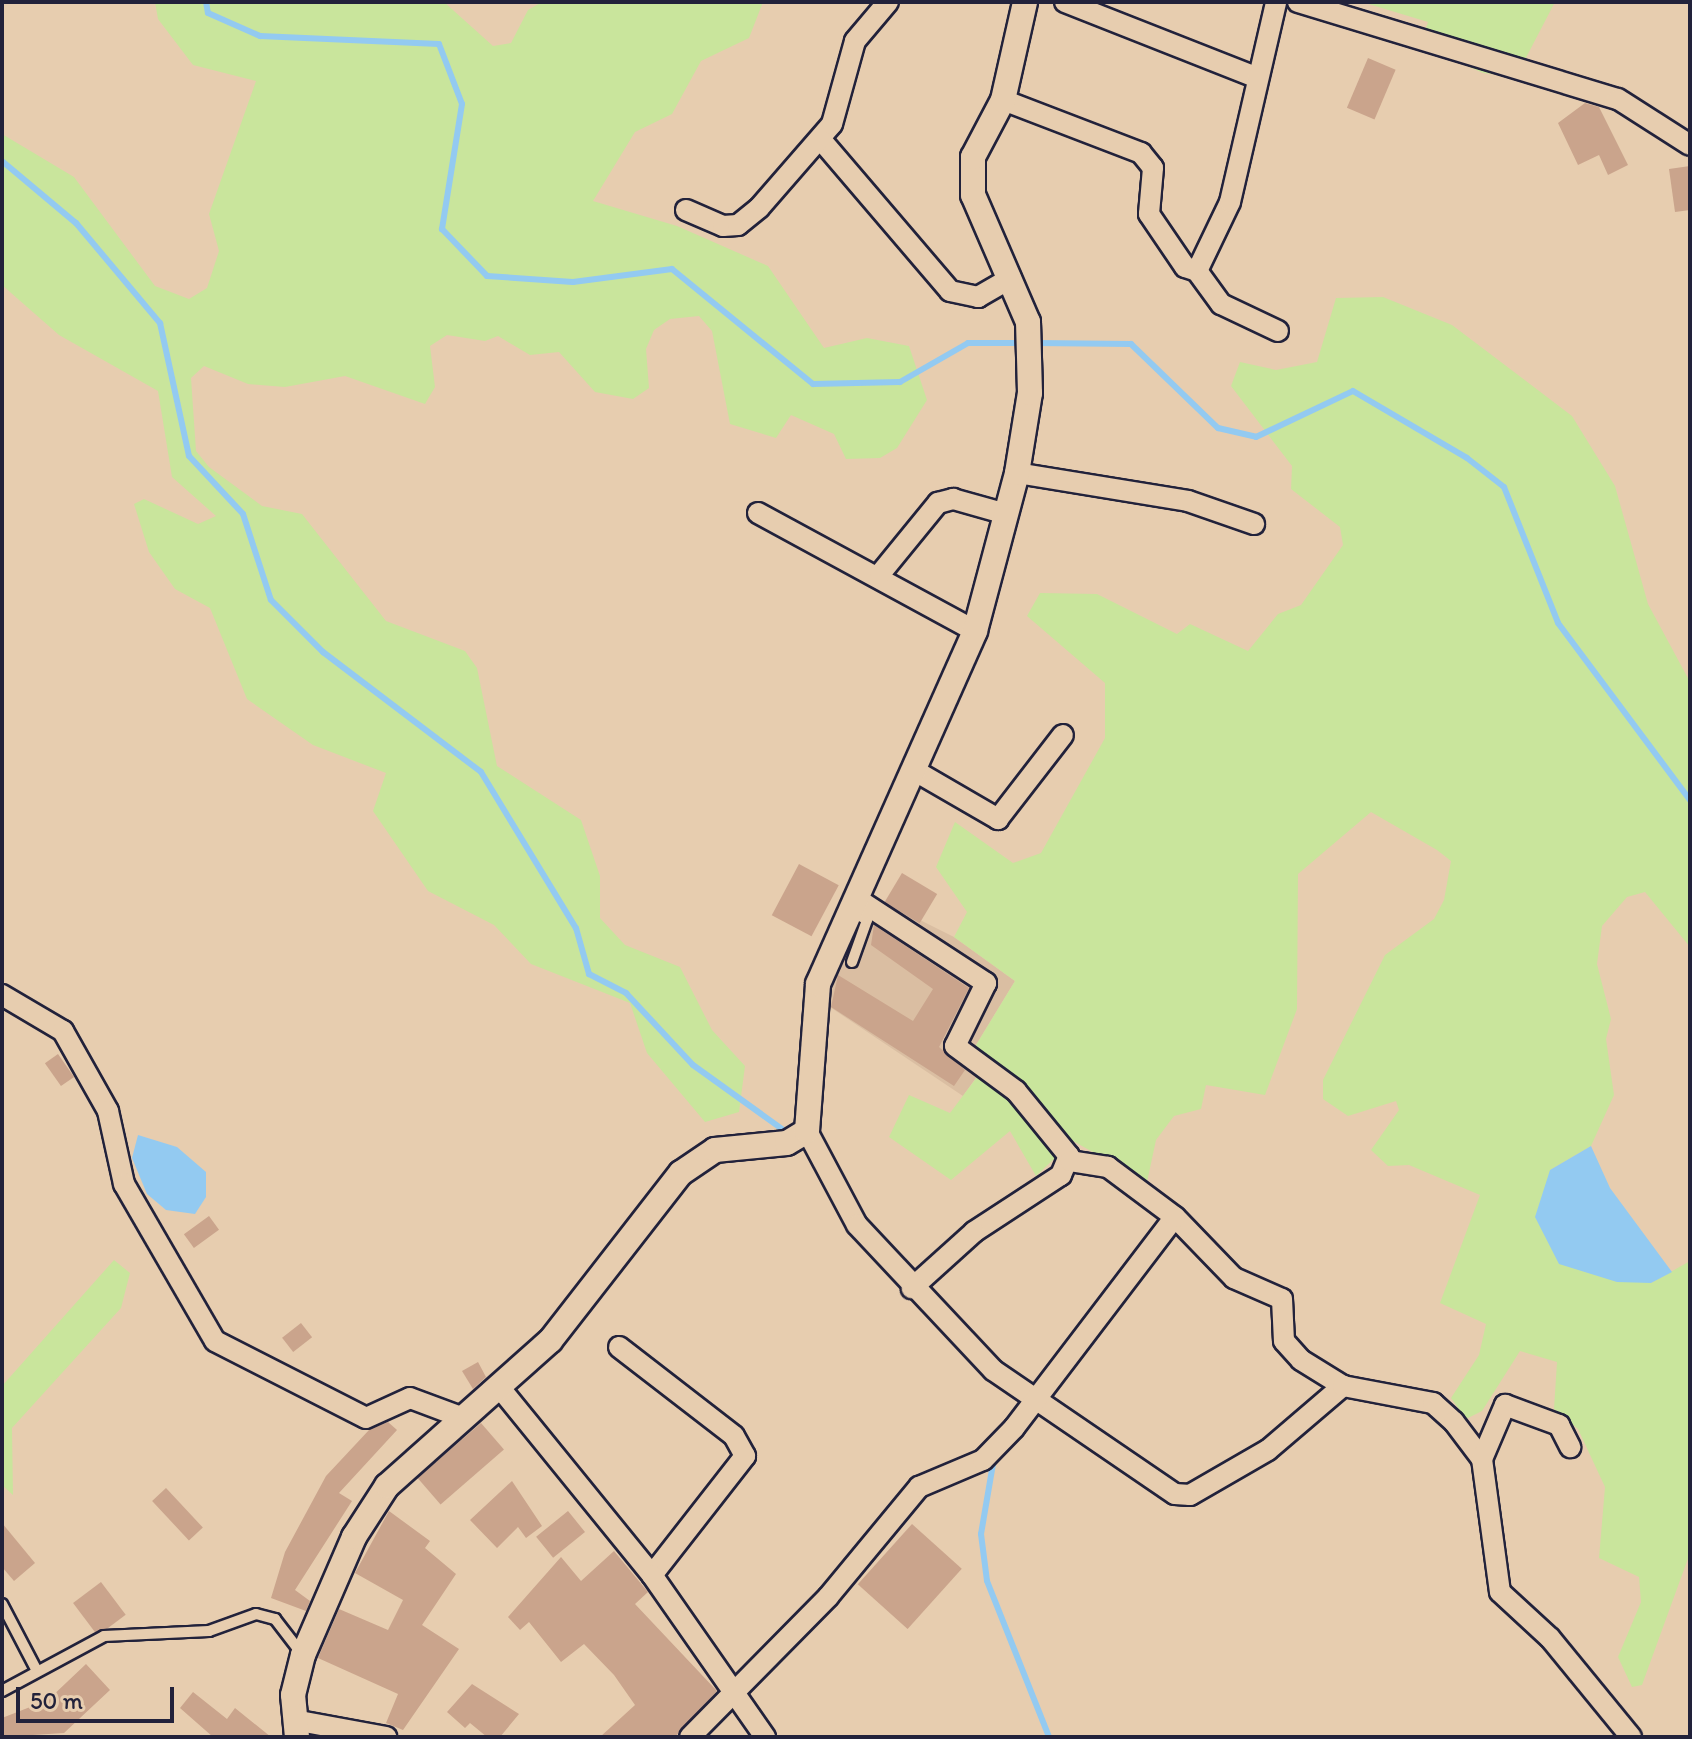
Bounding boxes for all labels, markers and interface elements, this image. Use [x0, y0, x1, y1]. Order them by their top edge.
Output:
scale bar [20, 1671, 178, 1721]
text: 50 m [30, 1686, 83, 1715]

